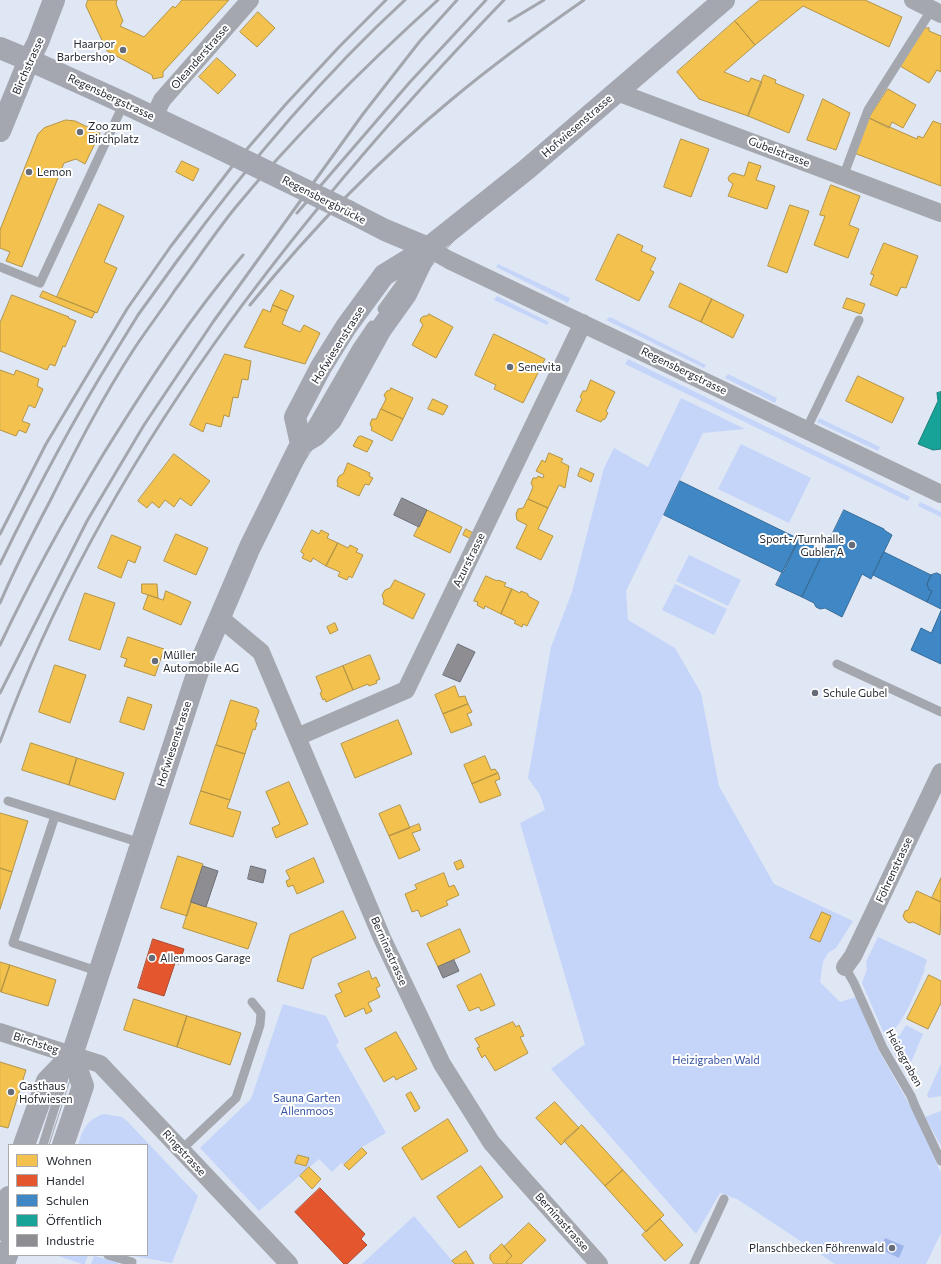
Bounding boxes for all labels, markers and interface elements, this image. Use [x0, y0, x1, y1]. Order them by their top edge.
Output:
street label: Oleanderstrasse [168, 22, 232, 92]
street label: Birchstrasse [10, 35, 46, 97]
place label: Haarpor Barbershop [57, 37, 115, 63]
marker: Haarpor Barbershop [118, 45, 128, 55]
street label: Regensbergstrasse [66, 71, 156, 123]
street label: Hofwiesenstrasse [539, 92, 615, 160]
place label: Zoo zum Birchplatz [88, 119, 139, 145]
marker: Zoo zum Birchplatz [75, 127, 85, 137]
street label: Gubelstrasse [746, 134, 812, 170]
place label: Lemon [37, 165, 72, 179]
marker: Lemon [24, 167, 34, 177]
street label: Regensbergbrücke [280, 173, 368, 227]
street label: Hofwiesenstrasse [309, 304, 367, 386]
street label: Regensbergstrasse [639, 345, 729, 397]
place label: Senevita [518, 360, 561, 374]
marker: Senevita [505, 362, 515, 372]
street label: Azurstrasse [450, 531, 488, 589]
place label: Sport-/Turnhalle Gubler A [760, 532, 844, 558]
marker: Sport-/Turnhalle Gubler A [847, 540, 857, 550]
place label: Müller Automobile AG [163, 648, 239, 674]
marker: Müller Automobile AG [150, 656, 160, 666]
place label: Schule Gubel [823, 686, 887, 700]
marker: Schule Gubel [810, 688, 820, 698]
street label: Hofwiesenstrasse [154, 700, 194, 788]
street label: Föhrenstrasse [873, 835, 915, 905]
street label: Berninastrasse [368, 915, 410, 987]
place label: Allenmoos Garage [160, 951, 251, 965]
marker: Allenmoos Garage [147, 953, 157, 963]
street label: Heidegraben [883, 1027, 925, 1089]
street label: Birchsteg [12, 1029, 60, 1057]
park label: Heizigraben Wald [672, 1053, 760, 1067]
place label: Gasthaus Hofwiesen [19, 1079, 73, 1105]
marker: Gasthaus Hofwiesen [6, 1087, 16, 1097]
park label: Sauna Garten Allenmoos [273, 1091, 341, 1117]
street label: Ringstrasse [159, 1127, 209, 1179]
legend [8, 1144, 148, 1256]
text: Wohnen [46, 1153, 92, 1167]
text: Handel [46, 1173, 84, 1187]
street label: Berninastrasse [532, 1190, 592, 1254]
text: Schulen [46, 1193, 89, 1207]
text: Öffentlich [46, 1213, 102, 1227]
text: Industrie [46, 1233, 94, 1247]
place label: Planschbecken Föhrenwald [749, 1241, 884, 1255]
marker: Planschbecken Föhrenwald [887, 1243, 897, 1253]

